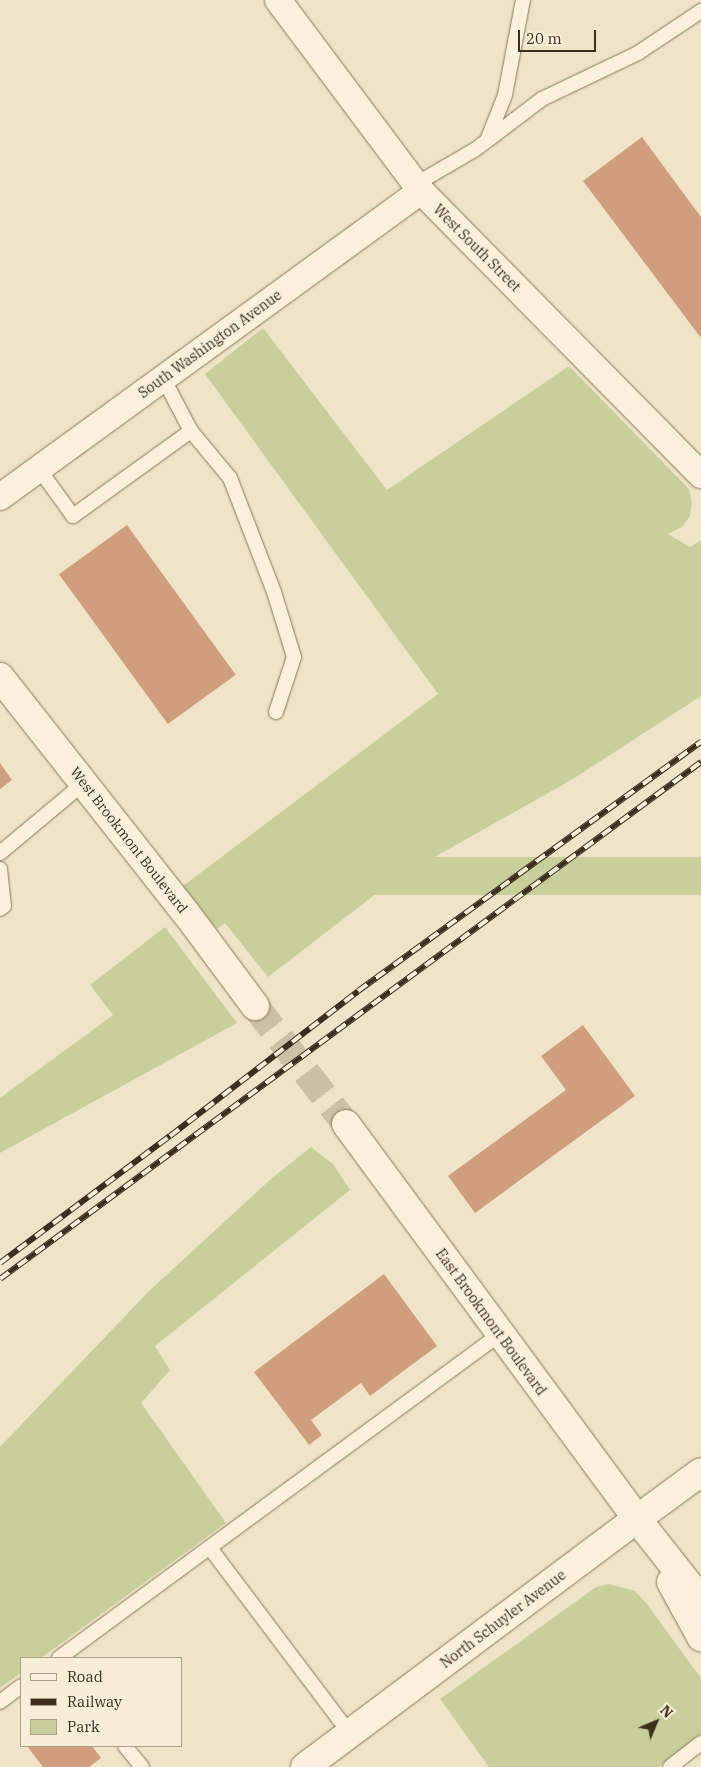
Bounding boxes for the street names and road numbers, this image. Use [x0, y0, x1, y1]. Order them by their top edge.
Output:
street label: West South Street [430, 201, 524, 295]
street label: South Washington Avenue [135, 286, 285, 402]
street label: West Brookmont Boulevard [67, 764, 191, 916]
street label: East Brookmont Boulevard [432, 1246, 550, 1398]
street label: North Schuyler Avenue [437, 1566, 569, 1672]

